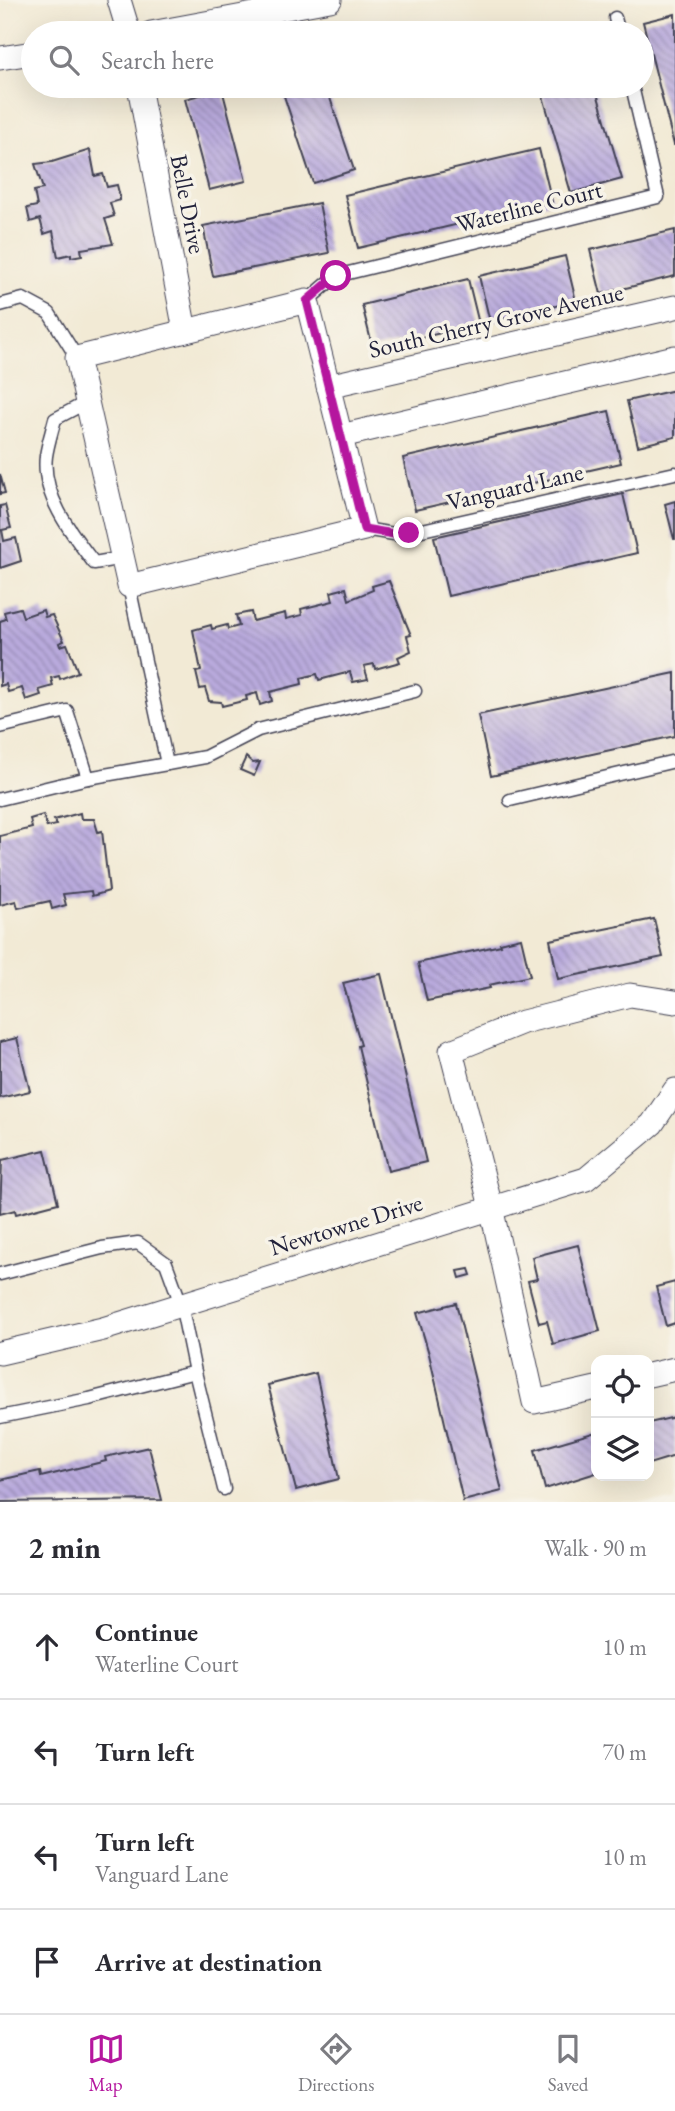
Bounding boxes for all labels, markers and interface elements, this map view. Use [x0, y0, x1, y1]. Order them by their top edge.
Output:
search box [21, 21, 654, 98]
icon: search [45, 41, 83, 79]
text: Search here [101, 43, 214, 77]
street label: Belle Drive [164, 152, 213, 256]
street label: Waterline Court [453, 173, 606, 240]
route start [320, 260, 351, 291]
street label: South Cherry Grove Avenue [365, 276, 626, 365]
street label: Vanguard Lane [444, 456, 586, 517]
route end [393, 517, 424, 548]
street label: Newtowne Drive [266, 1187, 426, 1263]
map controls [591, 1355, 654, 1481]
button: locate [591, 1355, 654, 1418]
button: layers [591, 1418, 654, 1481]
text: 2 min [28, 1528, 101, 1567]
text: Walk · 90 m [544, 1533, 647, 1563]
text: Continue [95, 1615, 198, 1649]
icon: ahead [28, 1628, 66, 1666]
text: 10 m [602, 1632, 647, 1662]
text: Waterline Court [95, 1649, 238, 1679]
icon: left [28, 1733, 66, 1771]
text: Turn left [95, 1735, 194, 1769]
text: 70 m [602, 1737, 647, 1767]
text: Turn left [95, 1825, 194, 1859]
icon: left [28, 1838, 66, 1876]
text: 10 m [602, 1842, 647, 1872]
text: Vanguard Lane [95, 1859, 228, 1889]
icon: arrive [28, 1943, 66, 1981]
text: Arrive at destination [95, 1945, 322, 1979]
tab: Map [87, 2030, 125, 2097]
tab: Directions [298, 2030, 374, 2097]
tab: Saved [548, 2030, 588, 2097]

